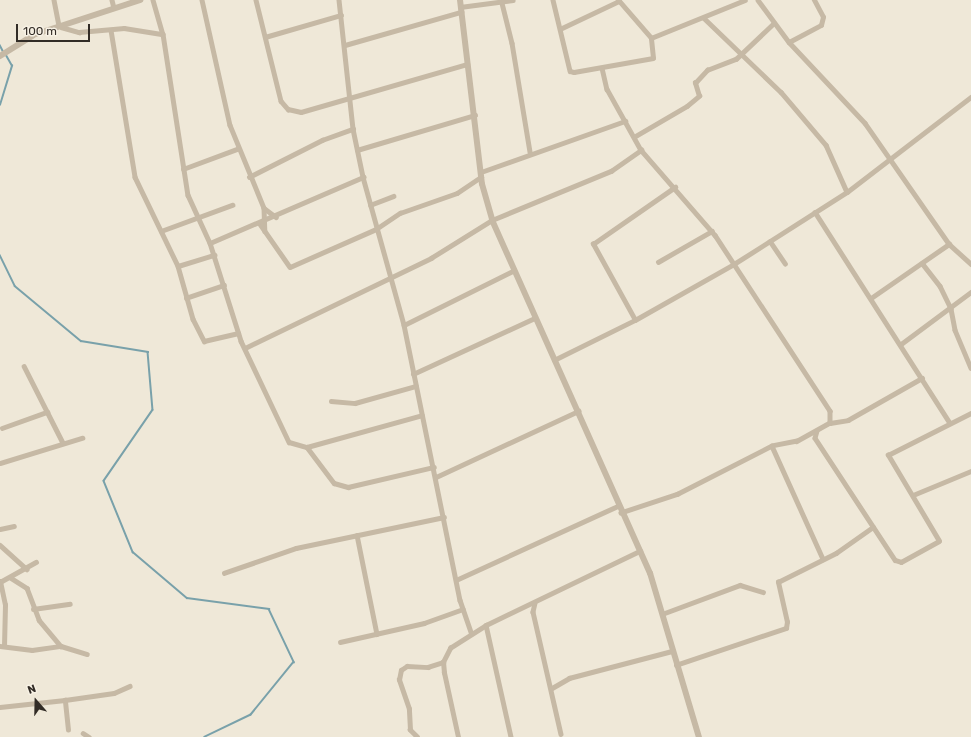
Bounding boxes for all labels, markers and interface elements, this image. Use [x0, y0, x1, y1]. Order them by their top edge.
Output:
scale bar [18, 16, 92, 42]
text: 100 m [23, 24, 57, 38]
north arrow [16, 681, 56, 721]
text: N [26, 682, 38, 697]

